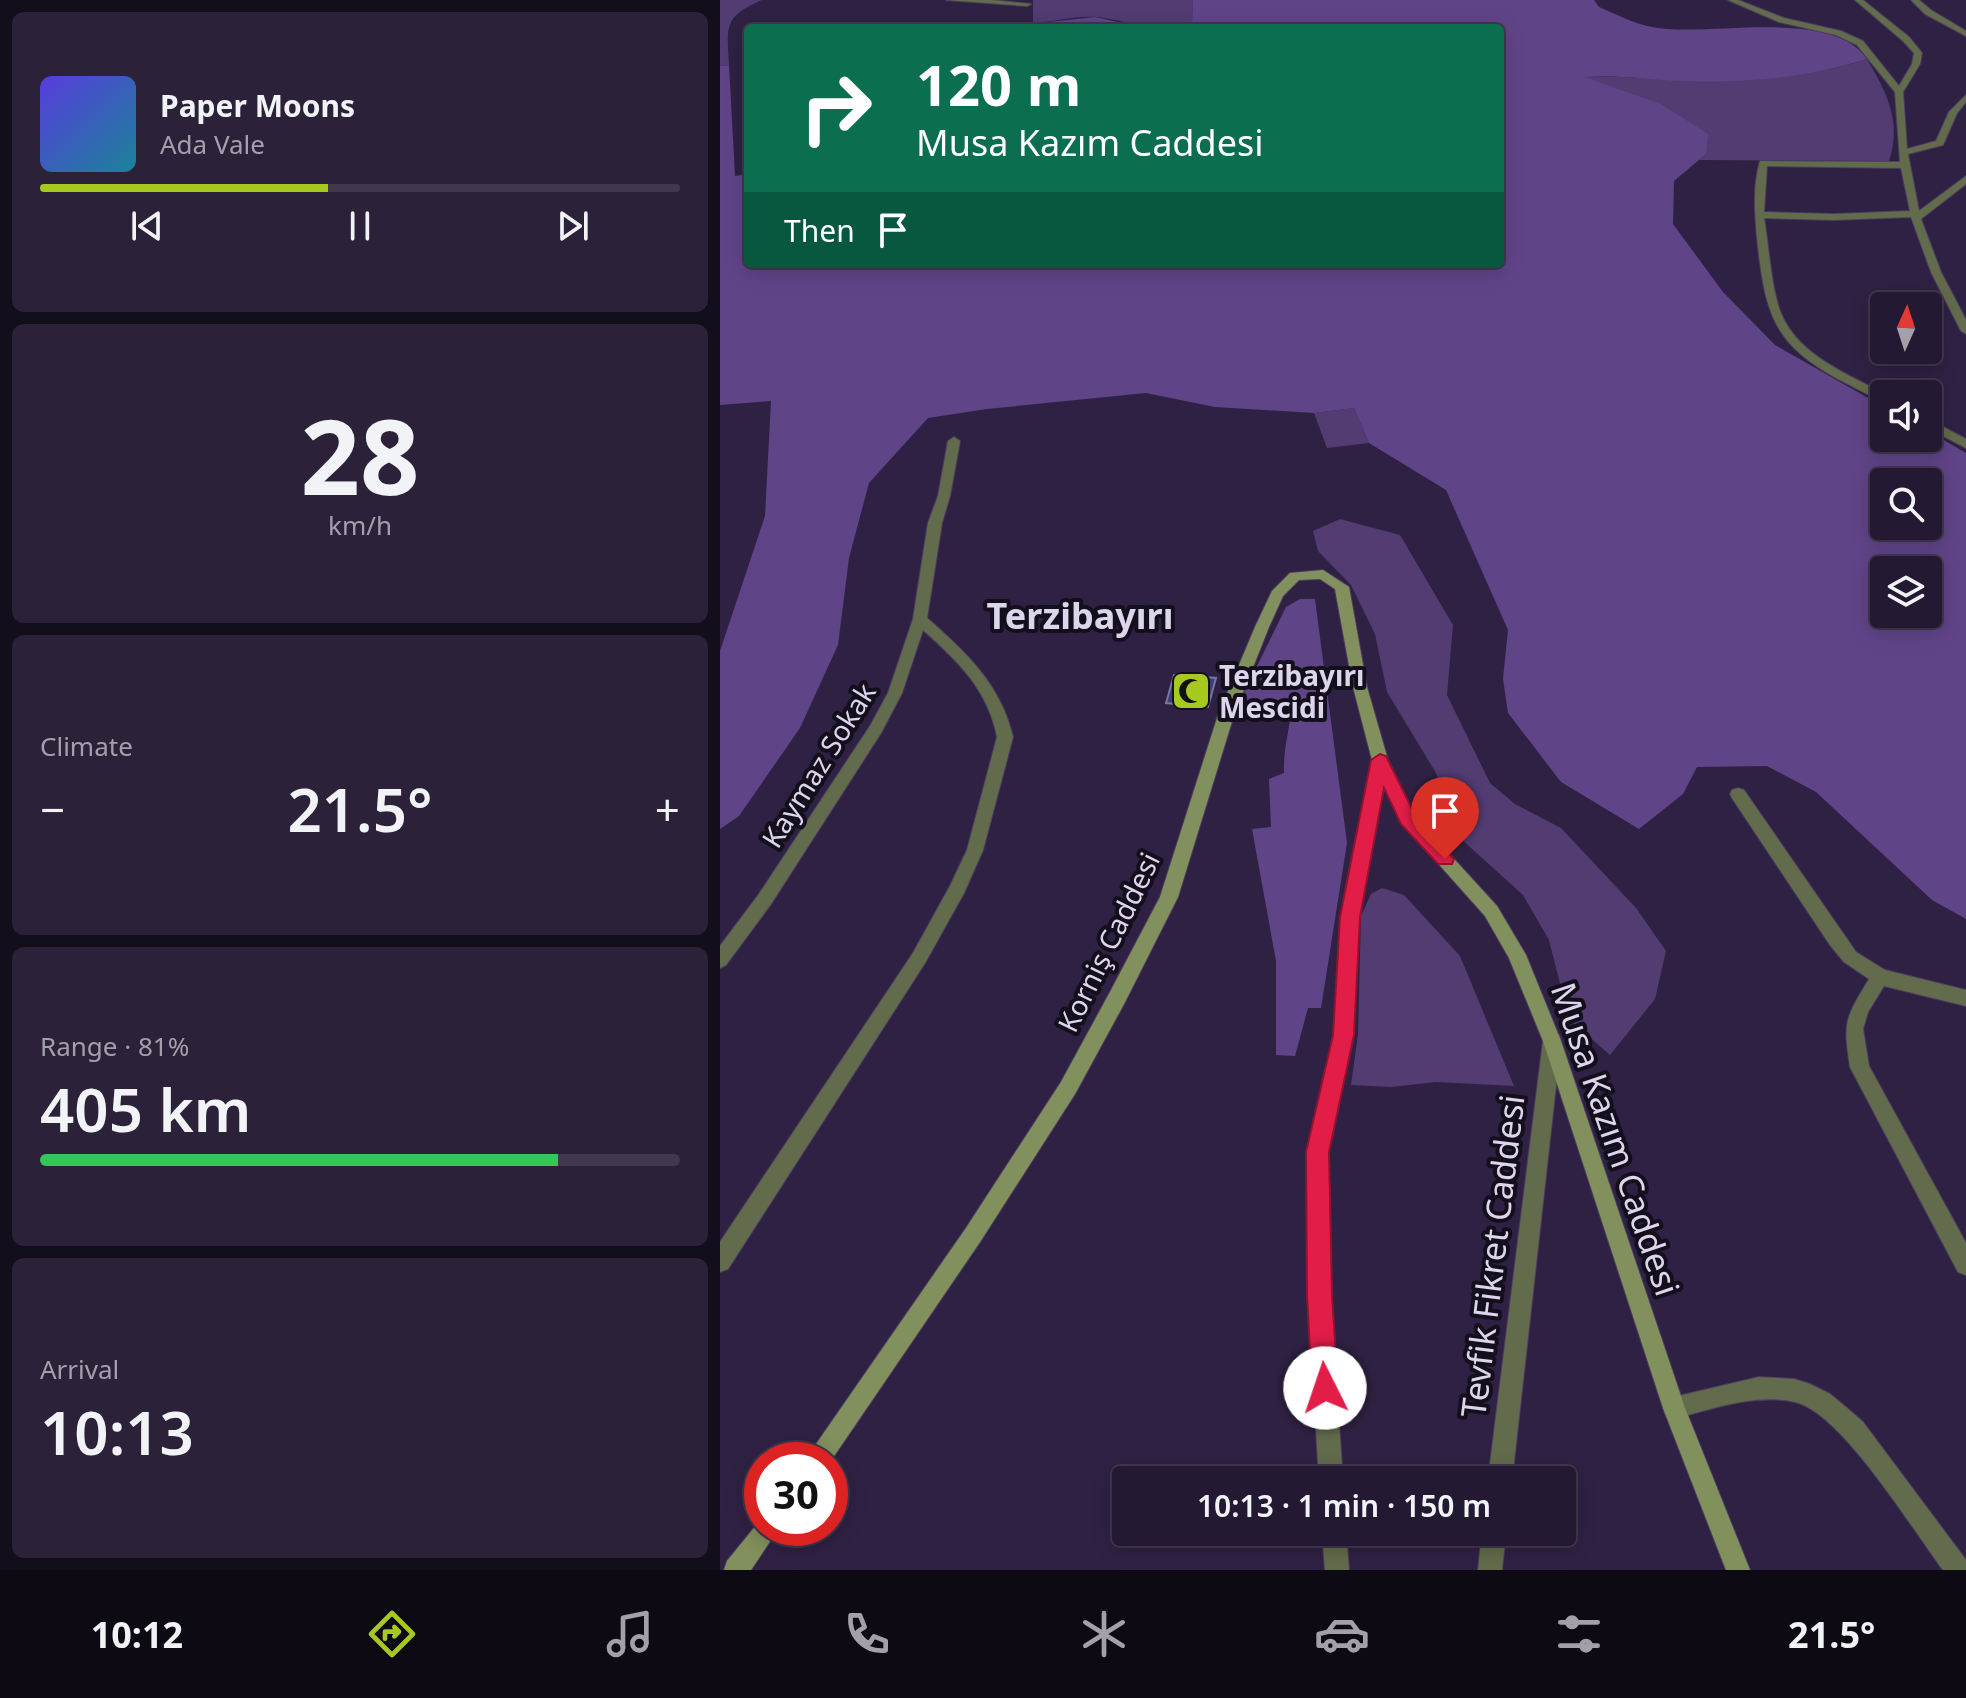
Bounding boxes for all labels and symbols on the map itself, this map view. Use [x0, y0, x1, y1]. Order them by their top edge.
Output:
north arrow [1870, 292, 1942, 364]
district label: Terzibayırı [987, 591, 1173, 640]
place label: Terzibayırı Mescidi [1219, 656, 1364, 726]
mosque icon: Terzibayırı Mescidi [1170, 670, 1212, 712]
street label: Kaymaz Sokak [752, 675, 884, 855]
pin [1411, 777, 1479, 859]
street label: Korniş Caddesi [1048, 846, 1168, 1038]
street label: Musa Kazım Caddesi [1541, 976, 1691, 1302]
street label: Tevfik Fikret Caddesi [1449, 1092, 1535, 1420]
position arrow [1283, 1346, 1367, 1430]
speed limit sign: 30 [744, 1442, 848, 1546]

